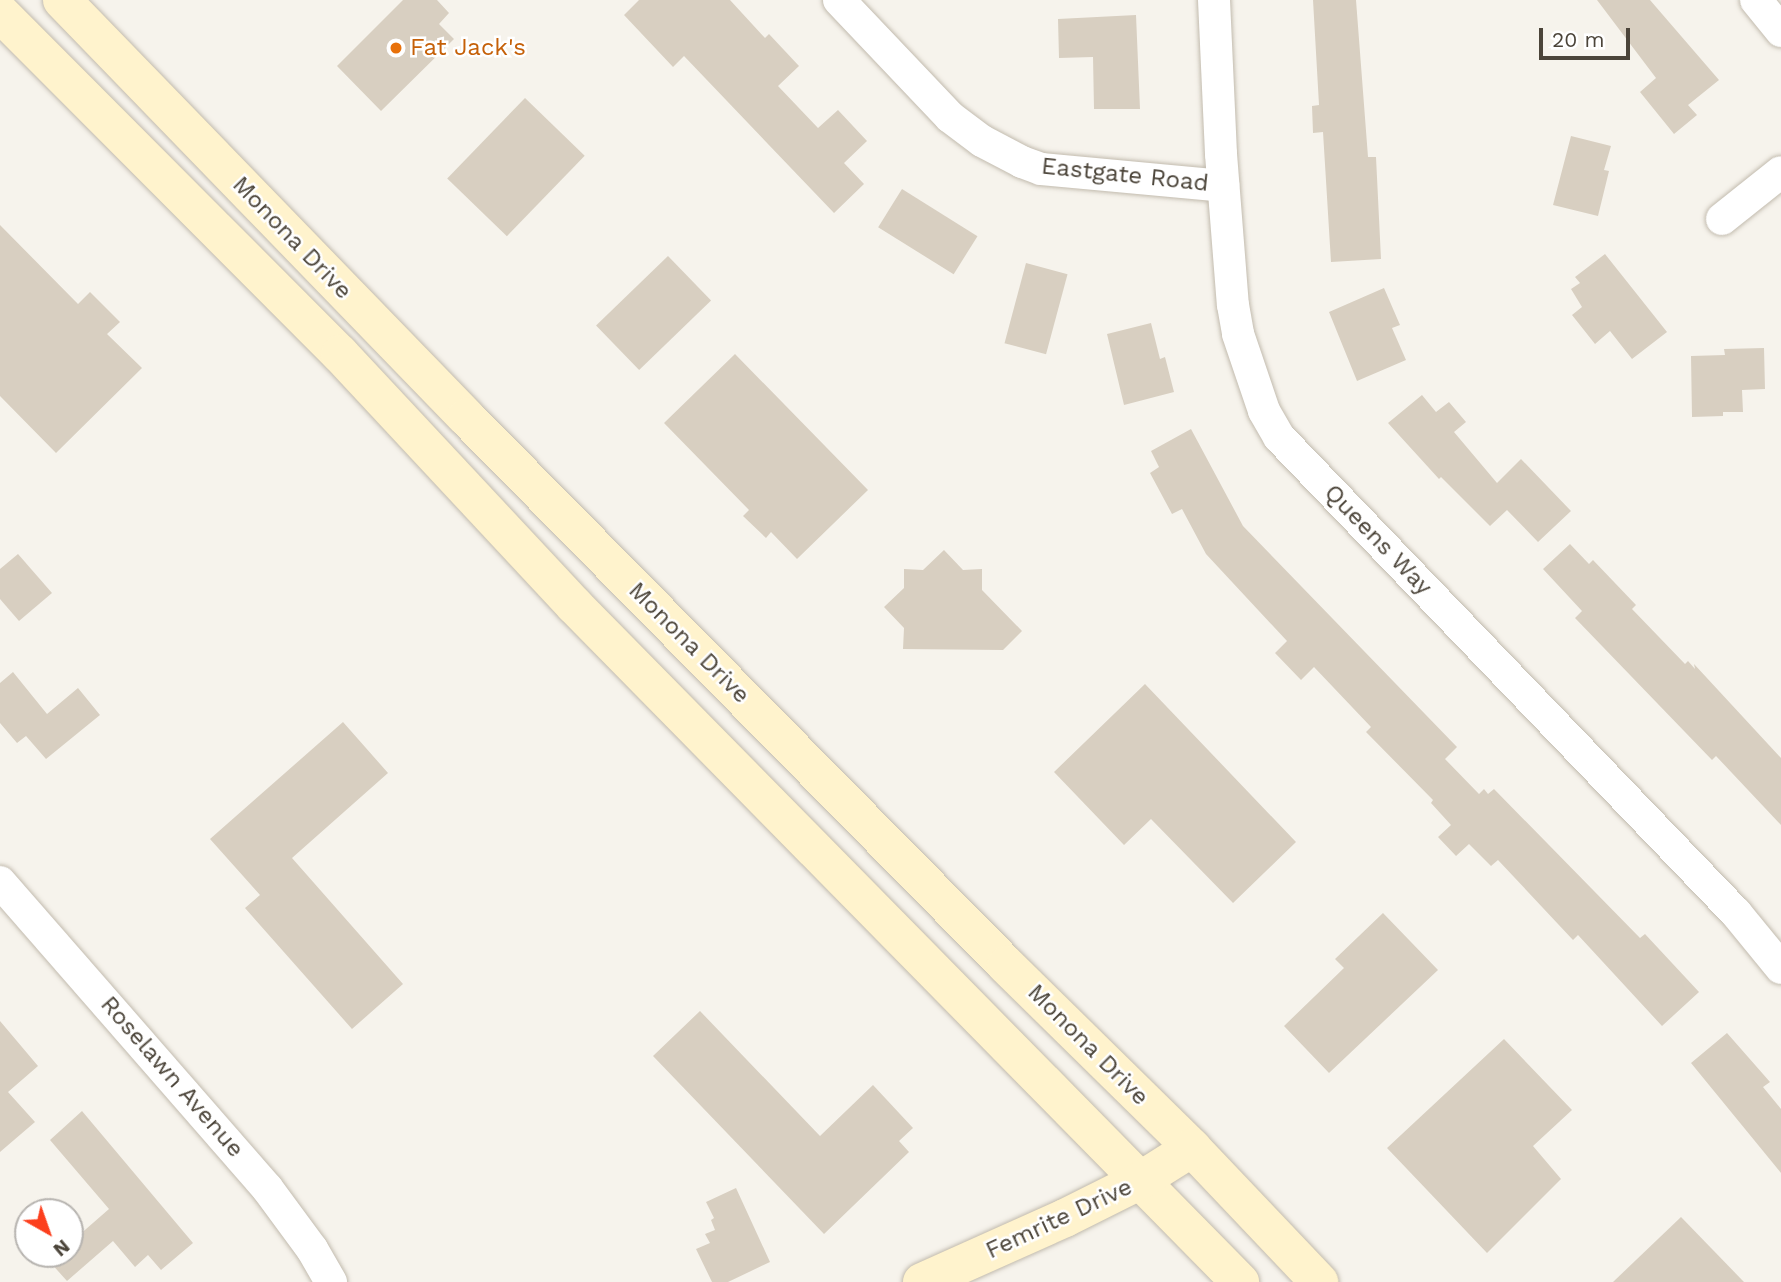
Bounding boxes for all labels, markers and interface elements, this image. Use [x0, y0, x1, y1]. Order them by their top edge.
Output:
scale bar [1543, 14, 1634, 58]
text: 20 m [1552, 27, 1604, 52]
place label: Fat Jack's [410, 34, 526, 62]
marker: Fat Jack's [388, 40, 404, 56]
street label: Eastgate Road [1040, 152, 1210, 198]
street label: Monona Drive [226, 170, 358, 306]
street label: Queens Way [1318, 478, 1438, 602]
street label: Monona Drive [622, 576, 756, 710]
street label: Monona Drive [1021, 978, 1155, 1112]
street label: Roselawn Avenue [94, 990, 250, 1164]
street label: Femrite Drive [981, 1173, 1137, 1265]
north arrow [14, 1198, 84, 1268]
text: N [49, 1235, 74, 1261]

